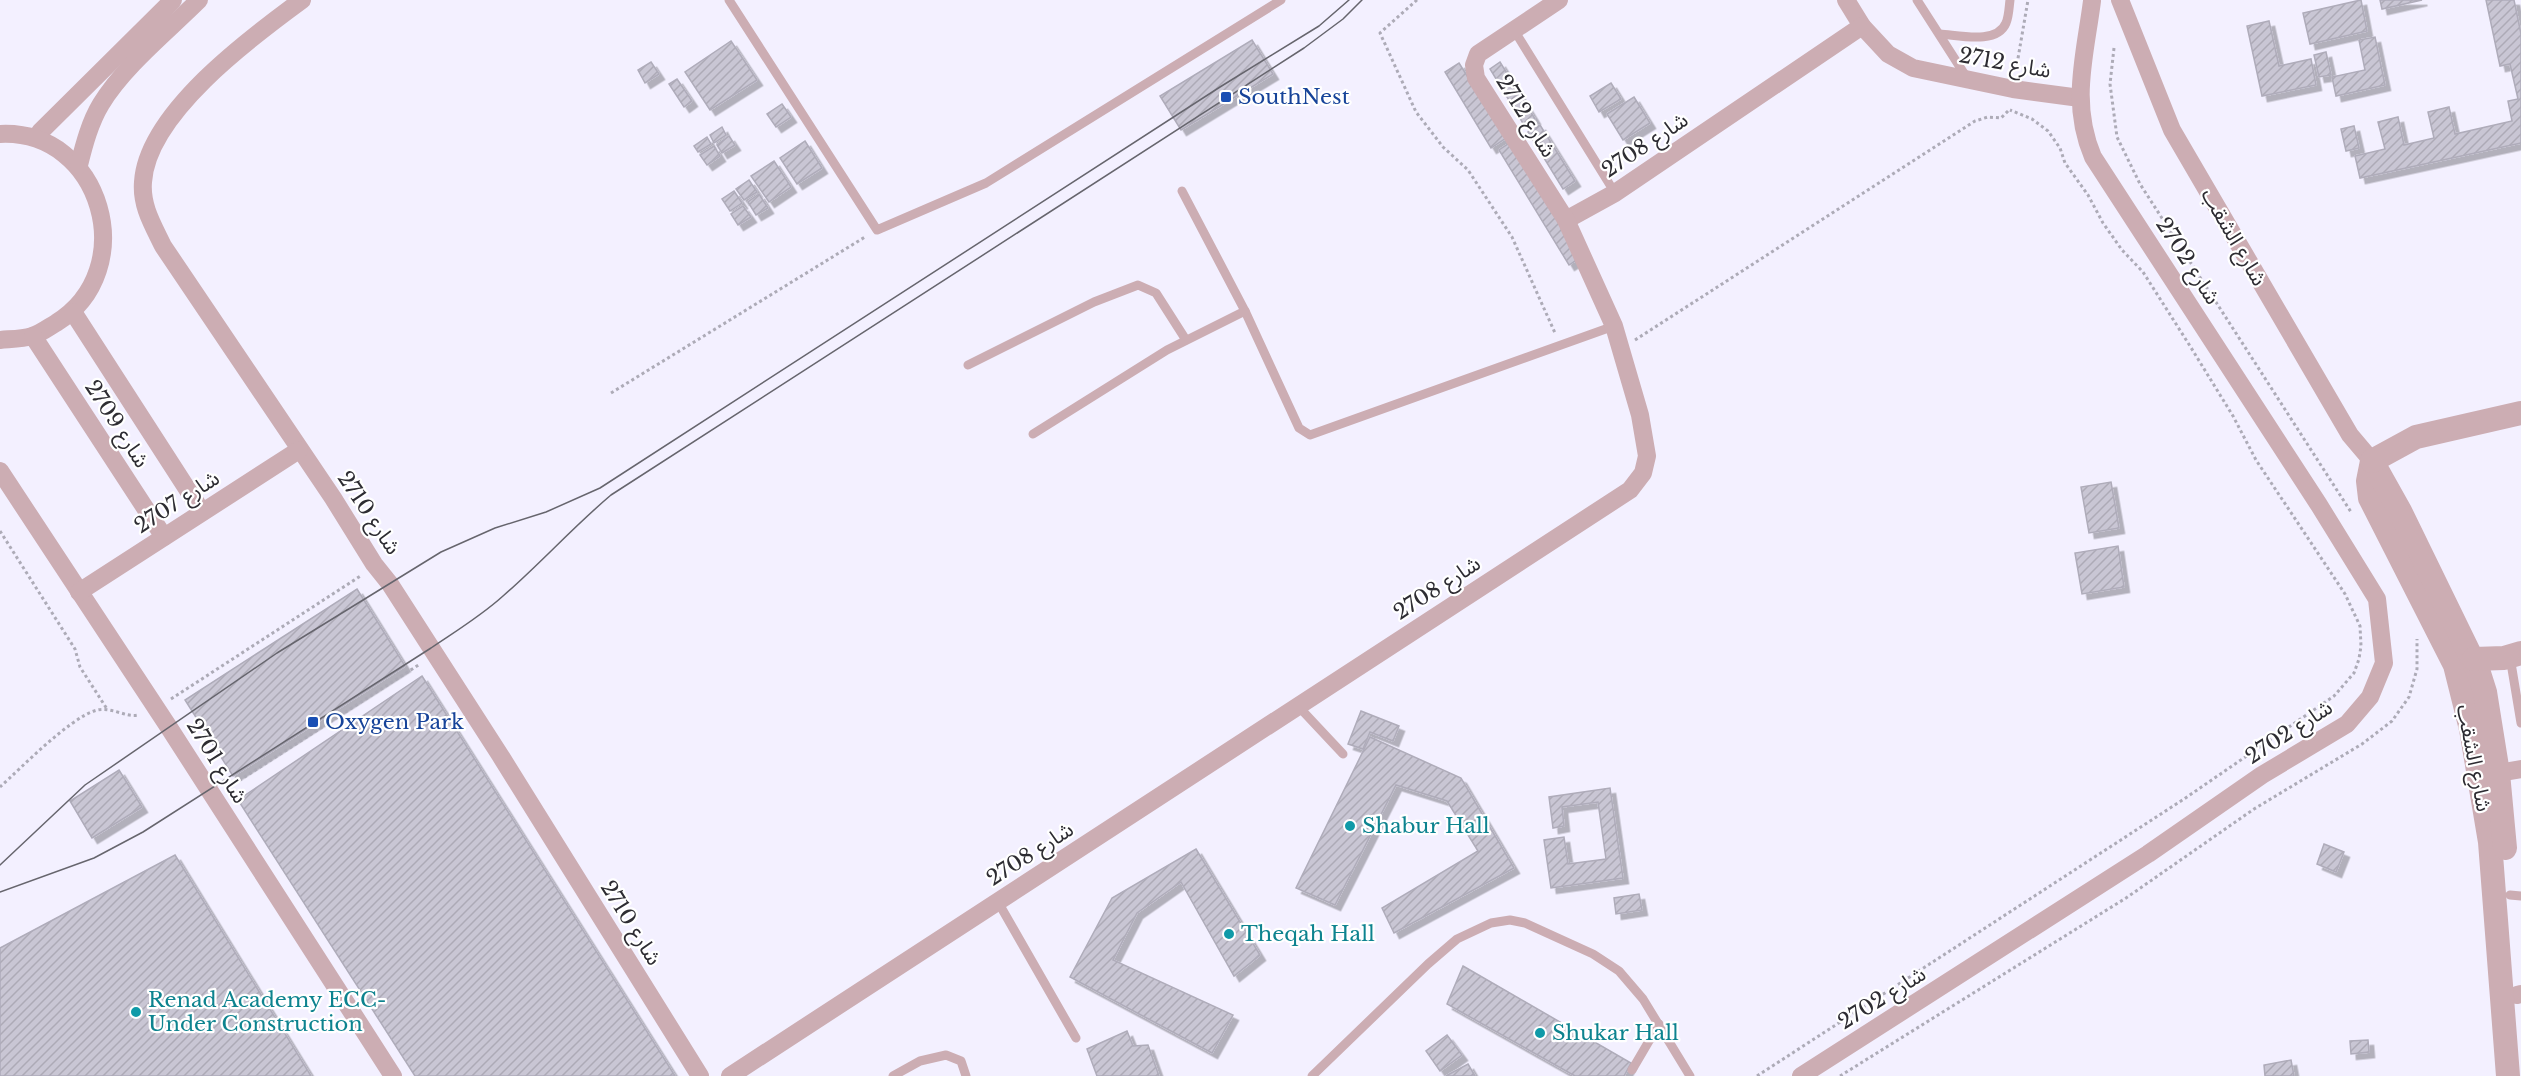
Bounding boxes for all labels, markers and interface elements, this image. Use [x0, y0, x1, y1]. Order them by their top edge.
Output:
street label: شارع 2712 [1957, 42, 2053, 86]
street label: شارع 2712 [1489, 70, 1562, 163]
place label: SouthNest [1238, 84, 1350, 110]
marker: SouthNest [1219, 90, 1233, 104]
street label: شارع 2708 [1597, 107, 1694, 185]
street label: شارع الشقب [2194, 183, 2272, 292]
street label: شارع 2702 [2149, 213, 2226, 310]
street label: شارع 2709 [77, 375, 155, 474]
street label: شارع 2707 [130, 465, 225, 541]
street label: شارع 2710 [330, 466, 406, 561]
street label: شارع 2708 [1389, 550, 1486, 627]
street label: شارع 2702 [2241, 694, 2338, 771]
street label: شارع الشقب [2449, 702, 2497, 814]
place label: Oxygen Park [325, 709, 464, 735]
street label: شارع 2701 [179, 714, 253, 809]
marker: Oxygen Park [306, 715, 320, 729]
place label: Shabur Hall [1362, 813, 1490, 839]
street label: شارع 2708 [982, 816, 1079, 893]
marker: Shabur Hall [1343, 819, 1357, 833]
street label: شارع 2710 [593, 876, 667, 971]
place label: Theqah Hall [1241, 921, 1375, 947]
marker: Theqah Hall [1222, 927, 1236, 941]
street label: شارع 2702 [1833, 961, 1932, 1037]
place label: Renad Academy ECC- Under Construction [148, 987, 386, 1037]
marker: Renad Academy ECC- Under Construction [129, 1005, 143, 1019]
place label: Shukar Hall [1552, 1020, 1679, 1046]
marker: Shukar Hall [1533, 1026, 1547, 1040]

